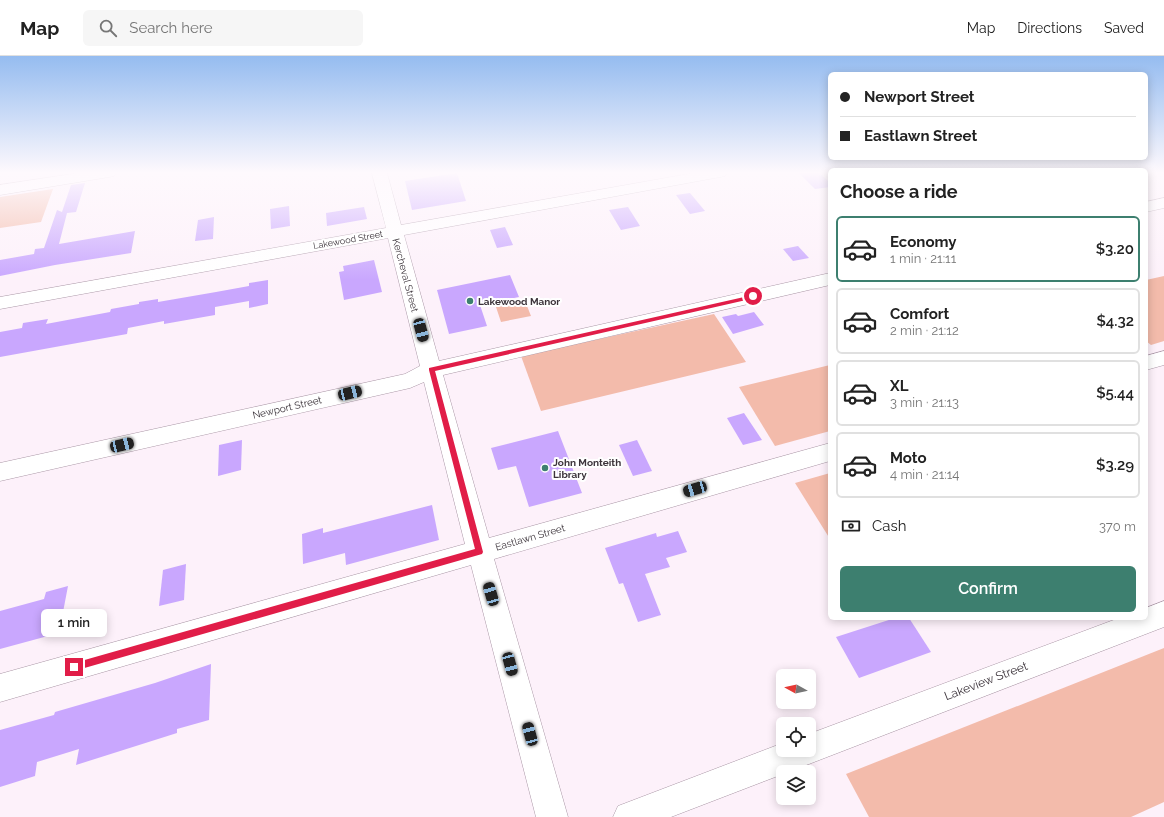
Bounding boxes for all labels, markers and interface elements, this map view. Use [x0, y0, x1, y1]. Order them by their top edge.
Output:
search box [83, 10, 363, 46]
text: Map [20, 17, 59, 39]
icon: search [97, 17, 119, 39]
text: Search here [129, 19, 213, 37]
text: Map [967, 20, 995, 36]
text: Directions [1017, 20, 1082, 36]
text: Saved [1104, 20, 1144, 36]
text: Newport Street [864, 88, 975, 106]
text: Eastlawn Street [864, 127, 977, 145]
text: Choose a ride [840, 181, 958, 202]
street label: Lakewood Street [312, 229, 384, 251]
icon: car [842, 231, 878, 267]
text: Economy [890, 233, 957, 251]
street label: Kercheval Street [390, 237, 421, 314]
text: $3.20 [1096, 240, 1134, 258]
text: 1 min · 21:11 [890, 251, 956, 266]
route start [744, 287, 762, 305]
marker: Lakewood Manor [465, 296, 475, 306]
place label: Lakewood Manor [478, 296, 560, 307]
icon: car [842, 303, 878, 339]
text: Comfort [890, 305, 949, 323]
text: $4.32 [1096, 312, 1134, 330]
car [412, 317, 430, 343]
text: 2 min · 21:12 [890, 323, 959, 338]
icon: car [842, 375, 878, 411]
text: XL [890, 377, 908, 395]
car [337, 384, 363, 402]
text: $5.44 [1096, 384, 1134, 402]
street label: Newport Street [251, 394, 323, 421]
text: 3 min · 21:13 [890, 395, 959, 410]
car [109, 436, 135, 454]
icon: car [842, 447, 878, 483]
text: Moto [890, 449, 927, 467]
text: $3.29 [1096, 456, 1134, 474]
place label: John Monteith Library [553, 457, 621, 480]
marker: John Monteith Library [540, 463, 550, 473]
text: 4 min · 21:14 [890, 467, 959, 482]
car [682, 480, 708, 498]
icon: cash [840, 515, 862, 537]
text: Cash [872, 517, 906, 535]
text: 370 m [1099, 519, 1136, 534]
street label: Eastlawn Street [494, 522, 567, 553]
button: Confirm [840, 566, 1136, 612]
car [482, 581, 500, 607]
callout: 1 min [41, 609, 107, 637]
text: 1 min [58, 615, 90, 630]
car [501, 651, 519, 677]
route end [65, 658, 83, 676]
street label: Lakeview Street [942, 659, 1030, 703]
north arrow [776, 669, 816, 709]
map controls [776, 669, 816, 805]
button: locate [776, 717, 816, 757]
car [521, 721, 539, 747]
button: layers [776, 765, 816, 805]

